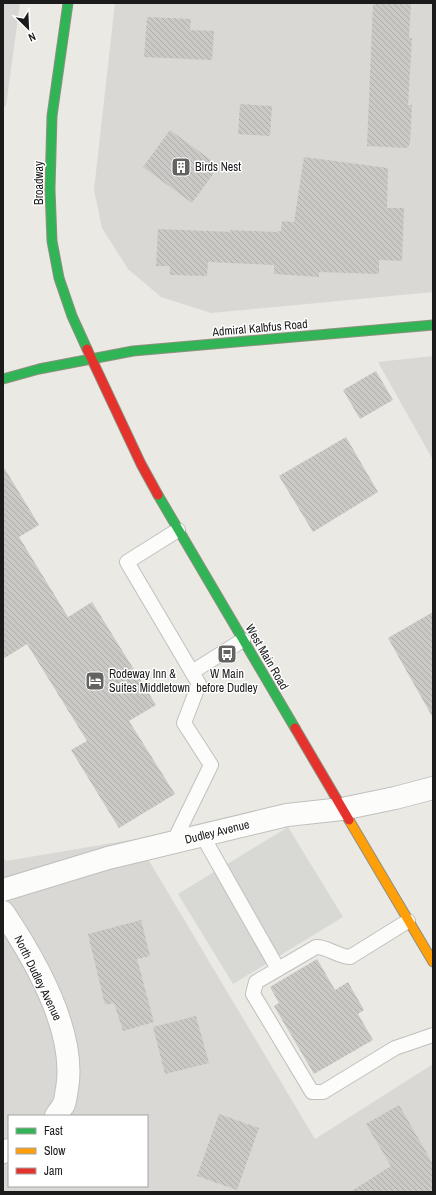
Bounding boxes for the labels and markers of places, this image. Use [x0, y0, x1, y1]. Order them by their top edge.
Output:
building icon: Birds Nest [170, 156, 192, 178]
place label: Birds Nest [195, 159, 241, 175]
bus stop icon: W Main before Dudley [216, 643, 238, 665]
place label: Rodeway Inn & Suites Middletown [109, 666, 190, 696]
place label: W Main before Dudley [196, 666, 258, 696]
hotel icon: Rodeway Inn & Suites Middletown [84, 670, 106, 692]

